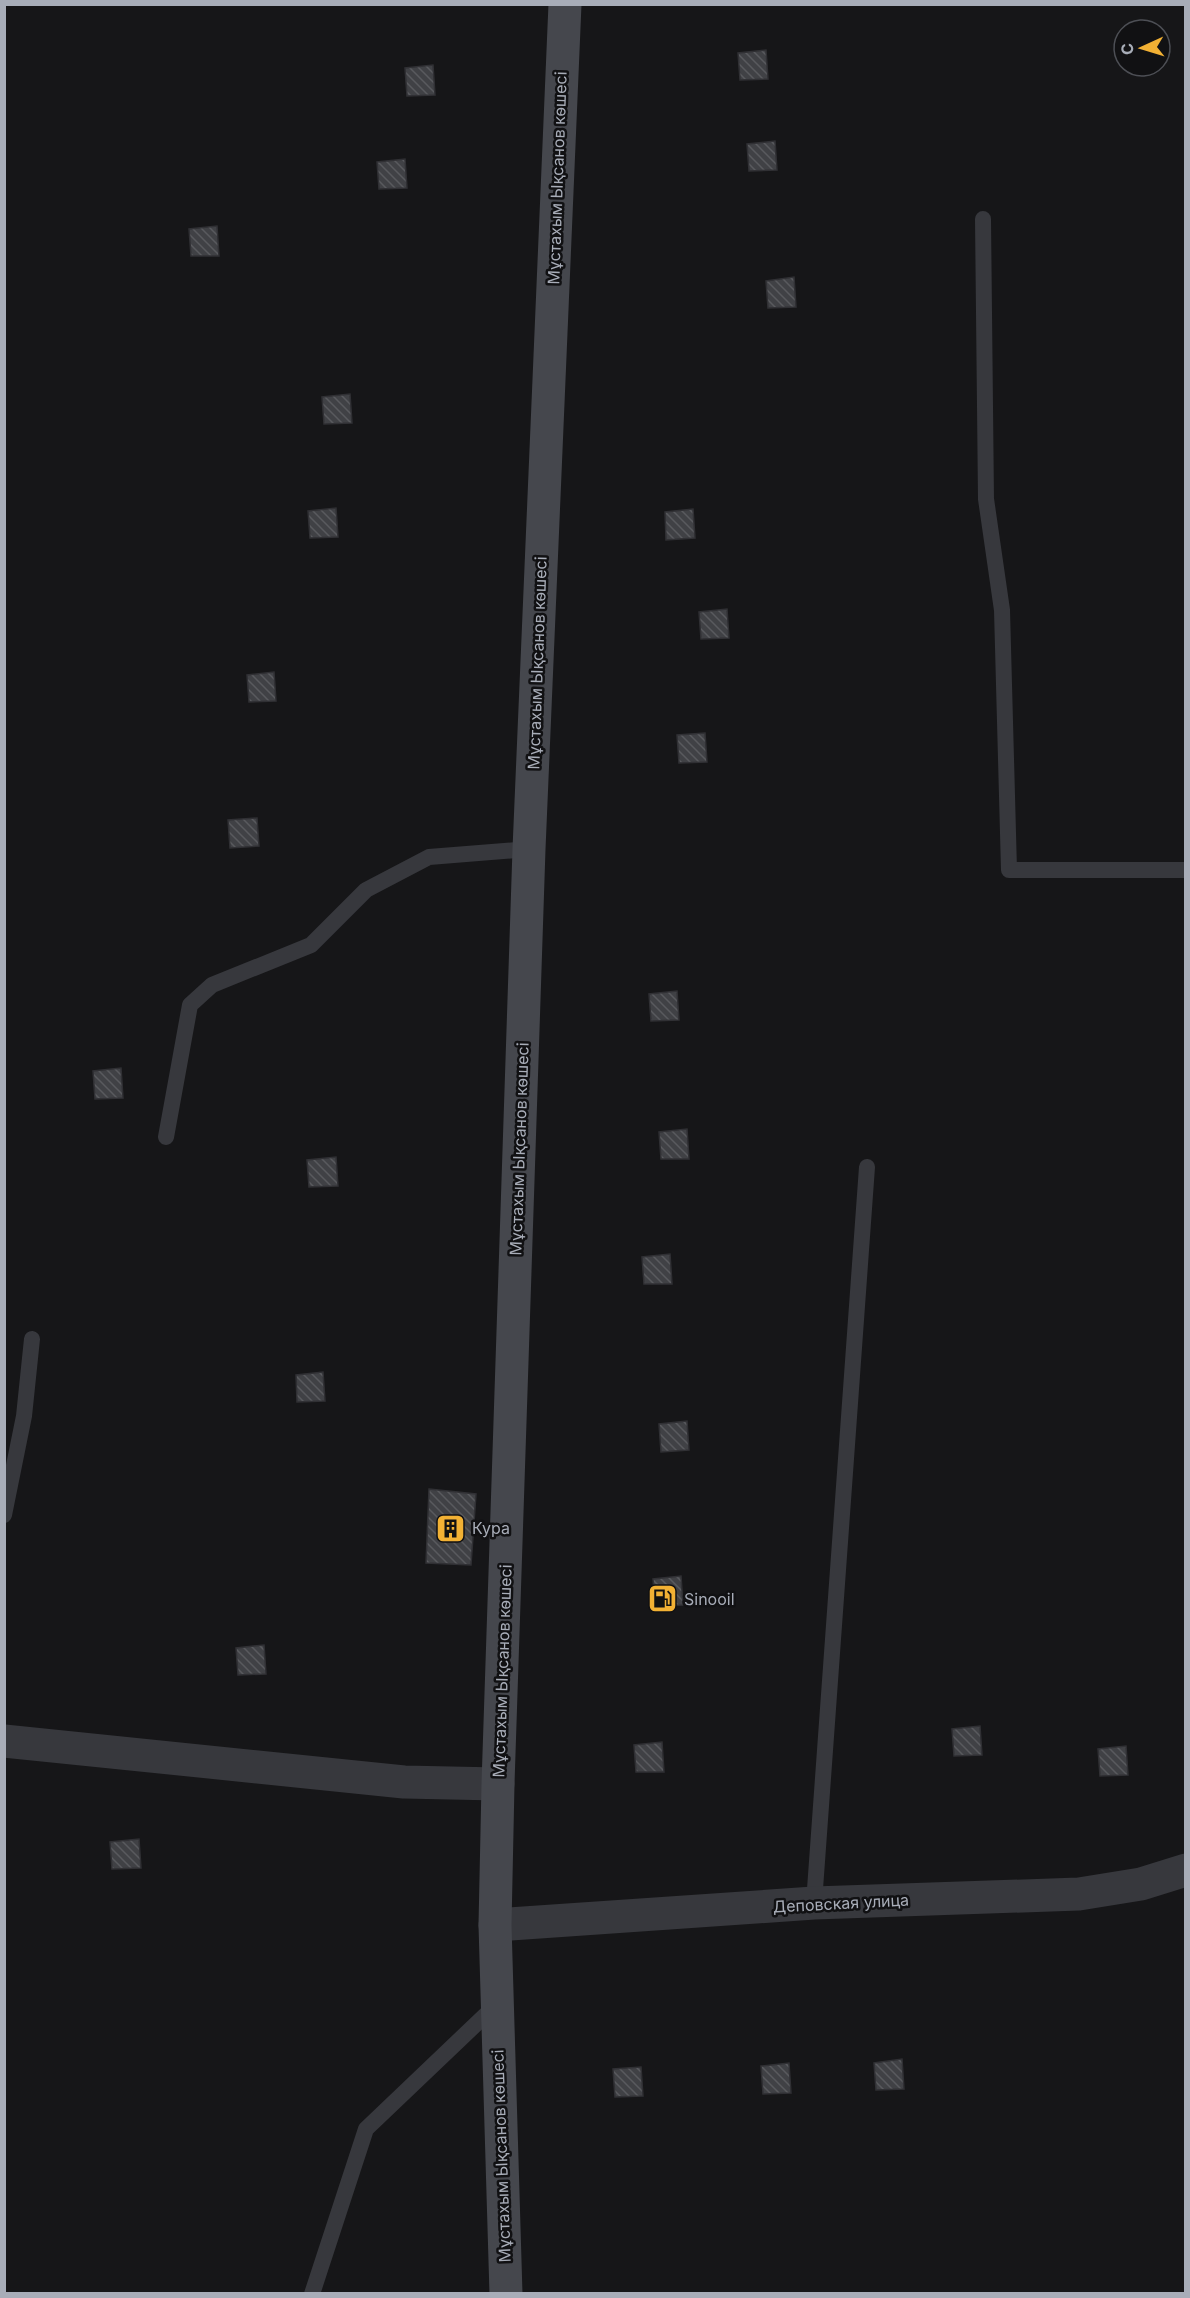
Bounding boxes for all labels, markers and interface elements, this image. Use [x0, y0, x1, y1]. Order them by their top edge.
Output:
north arrow [1112, 18, 1172, 78]
text: С [1117, 42, 1137, 56]
street label: Мұстахым Ықсанов көшесі [543, 71, 571, 285]
street label: Мұстахым Ықсанов көшесі [523, 556, 551, 770]
street label: Мұстахым Ықсанов көшесі [505, 1042, 533, 1256]
building icon: Кура [435, 1512, 467, 1544]
place label: Кура [472, 1518, 510, 1538]
street label: Мұстахым Ықсанов көшесі [488, 1564, 516, 1778]
fuel station icon: Sinooil [647, 1583, 679, 1615]
place label: Sinooil [684, 1589, 735, 1609]
street label: Деповская улица [773, 1889, 909, 1917]
street label: Мұстахым Ықсанов көшесі [487, 2049, 515, 2263]

